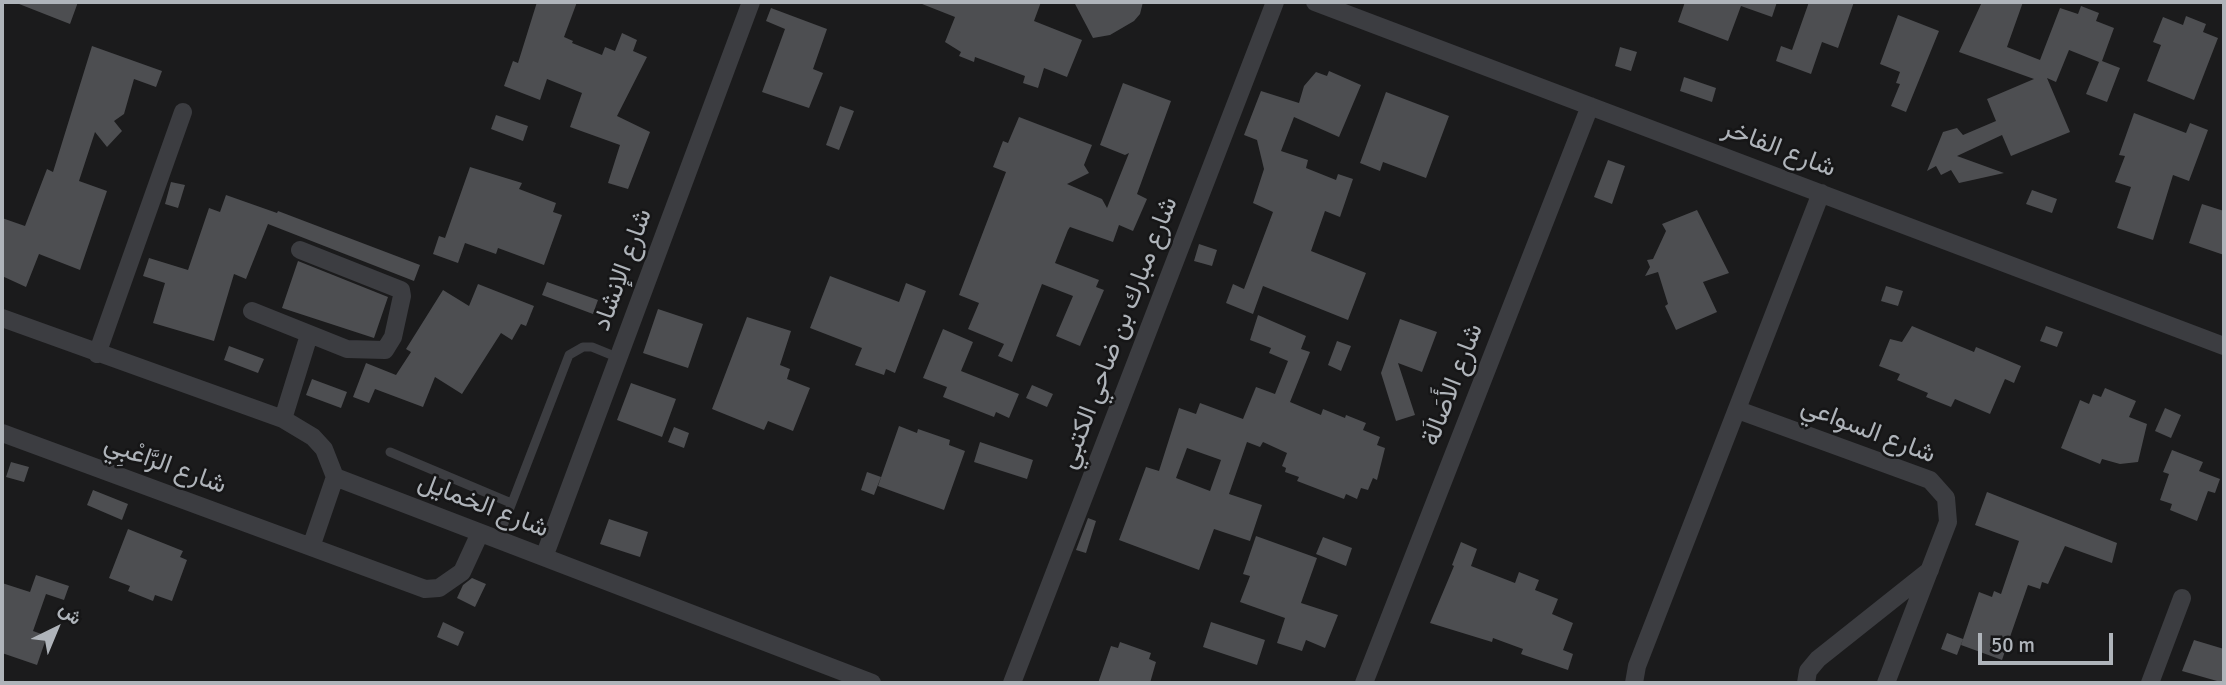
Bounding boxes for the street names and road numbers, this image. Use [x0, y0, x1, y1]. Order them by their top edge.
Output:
street label: شارع الفاخر [1718, 113, 1840, 185]
street label: شارع مبارك بن ضاحي الكتبي [1053, 193, 1185, 473]
street label: شارع الإنشاد [587, 205, 659, 335]
street label: شارع الأَصَالَة [1415, 319, 1491, 451]
street label: شارع السواعي [1796, 391, 1940, 471]
street label: شارع الرَّاعْبِي [100, 429, 230, 501]
street label: شارع الخمايل [413, 467, 553, 545]

